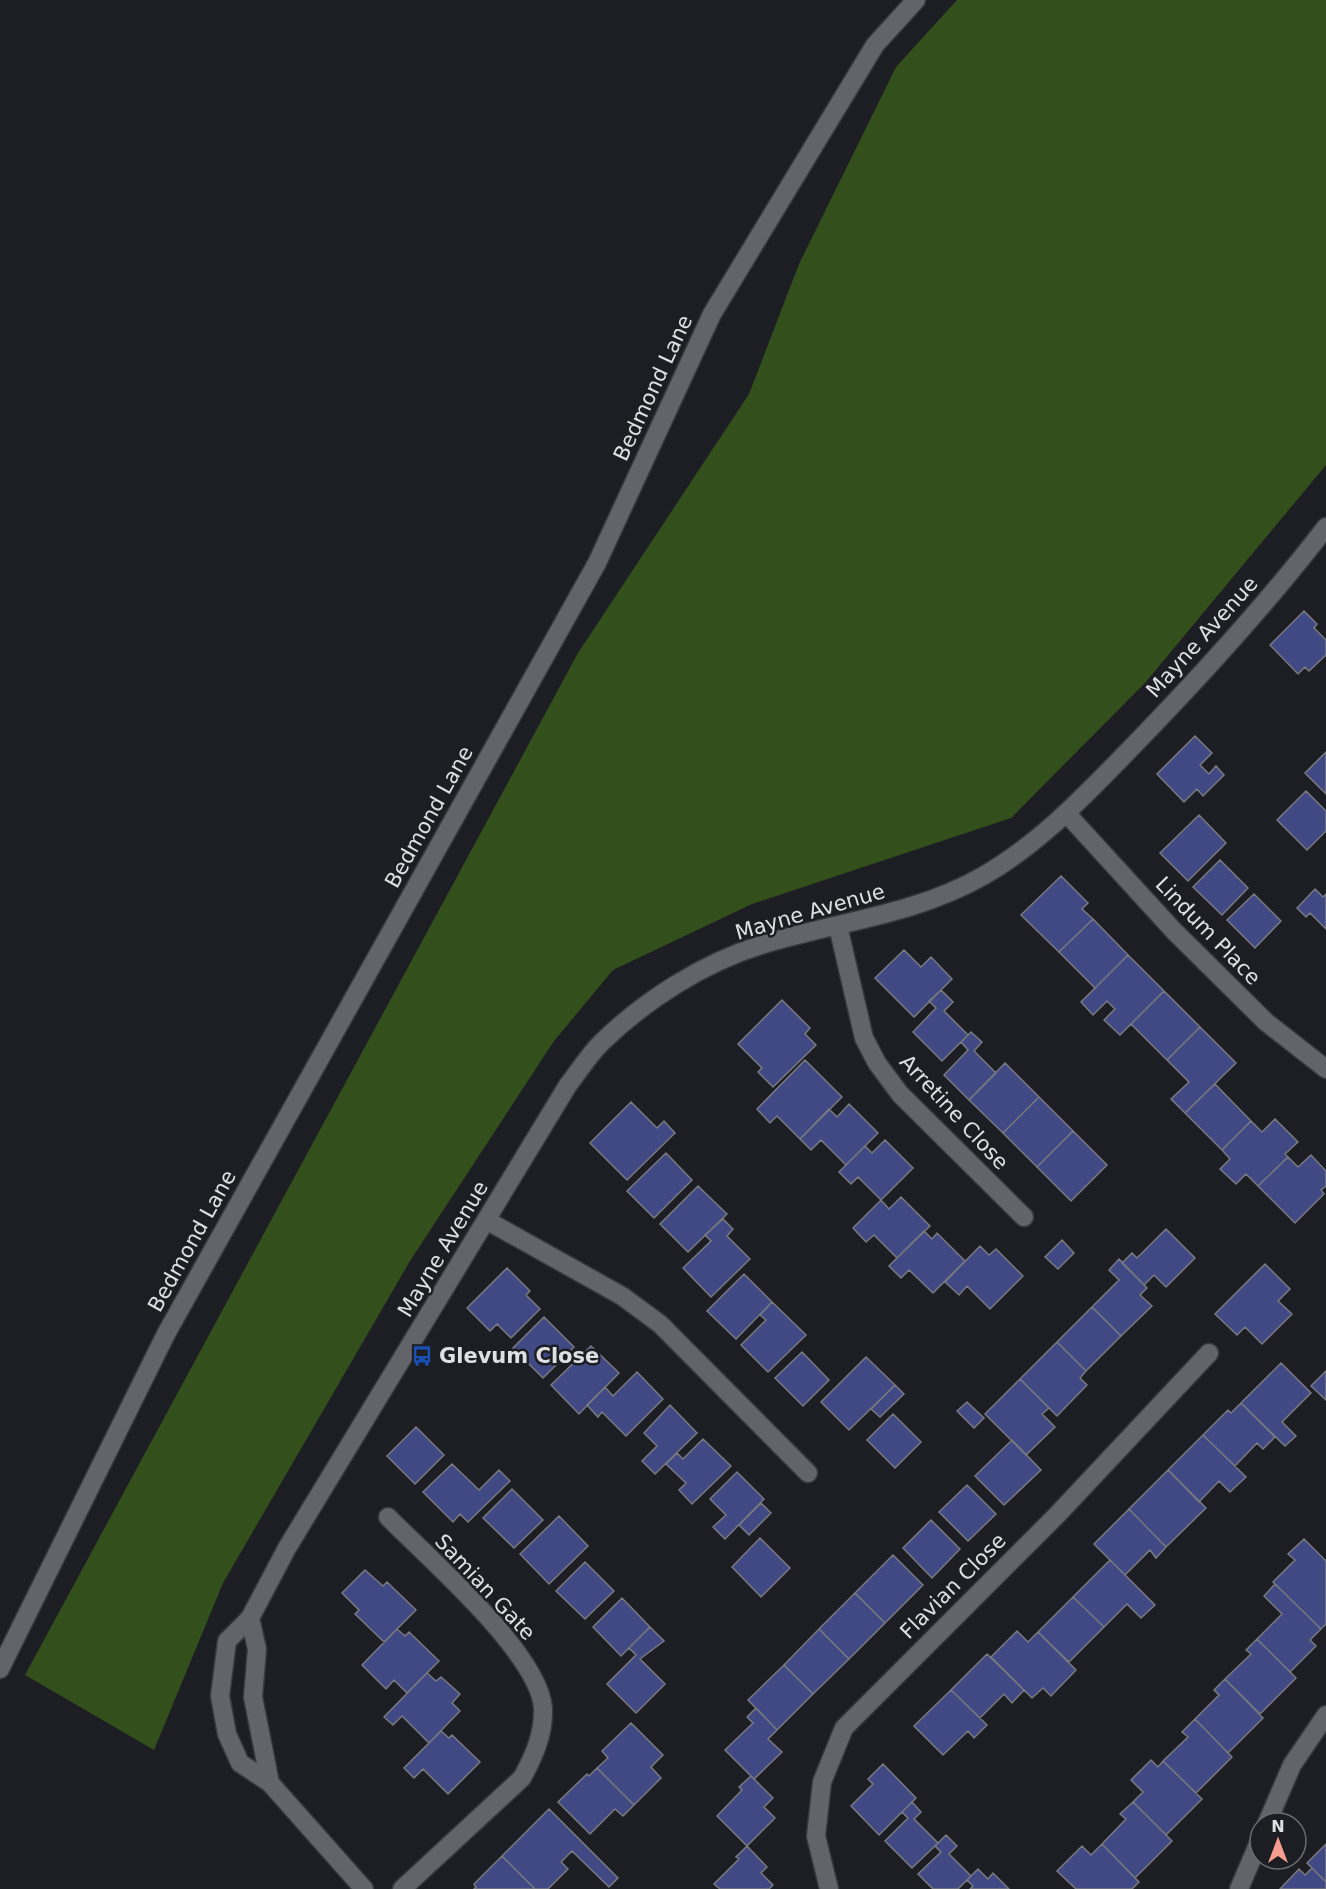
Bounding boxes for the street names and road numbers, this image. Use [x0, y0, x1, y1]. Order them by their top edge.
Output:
street label: Bedmond Lane [609, 311, 697, 465]
street label: Mayne Avenue [1141, 572, 1263, 702]
street label: Bedmond Lane [380, 742, 478, 892]
street label: Lindum Place [1151, 872, 1265, 990]
street label: Mayne Avenue [733, 879, 887, 945]
street label: Arretine Close [895, 1050, 1013, 1174]
street label: Bedmond Lane [143, 1166, 241, 1316]
street label: Mayne Avenue [393, 1177, 493, 1321]
street label: Flavian Close [895, 1528, 1011, 1644]
street label: Samian Gate [430, 1529, 540, 1645]

